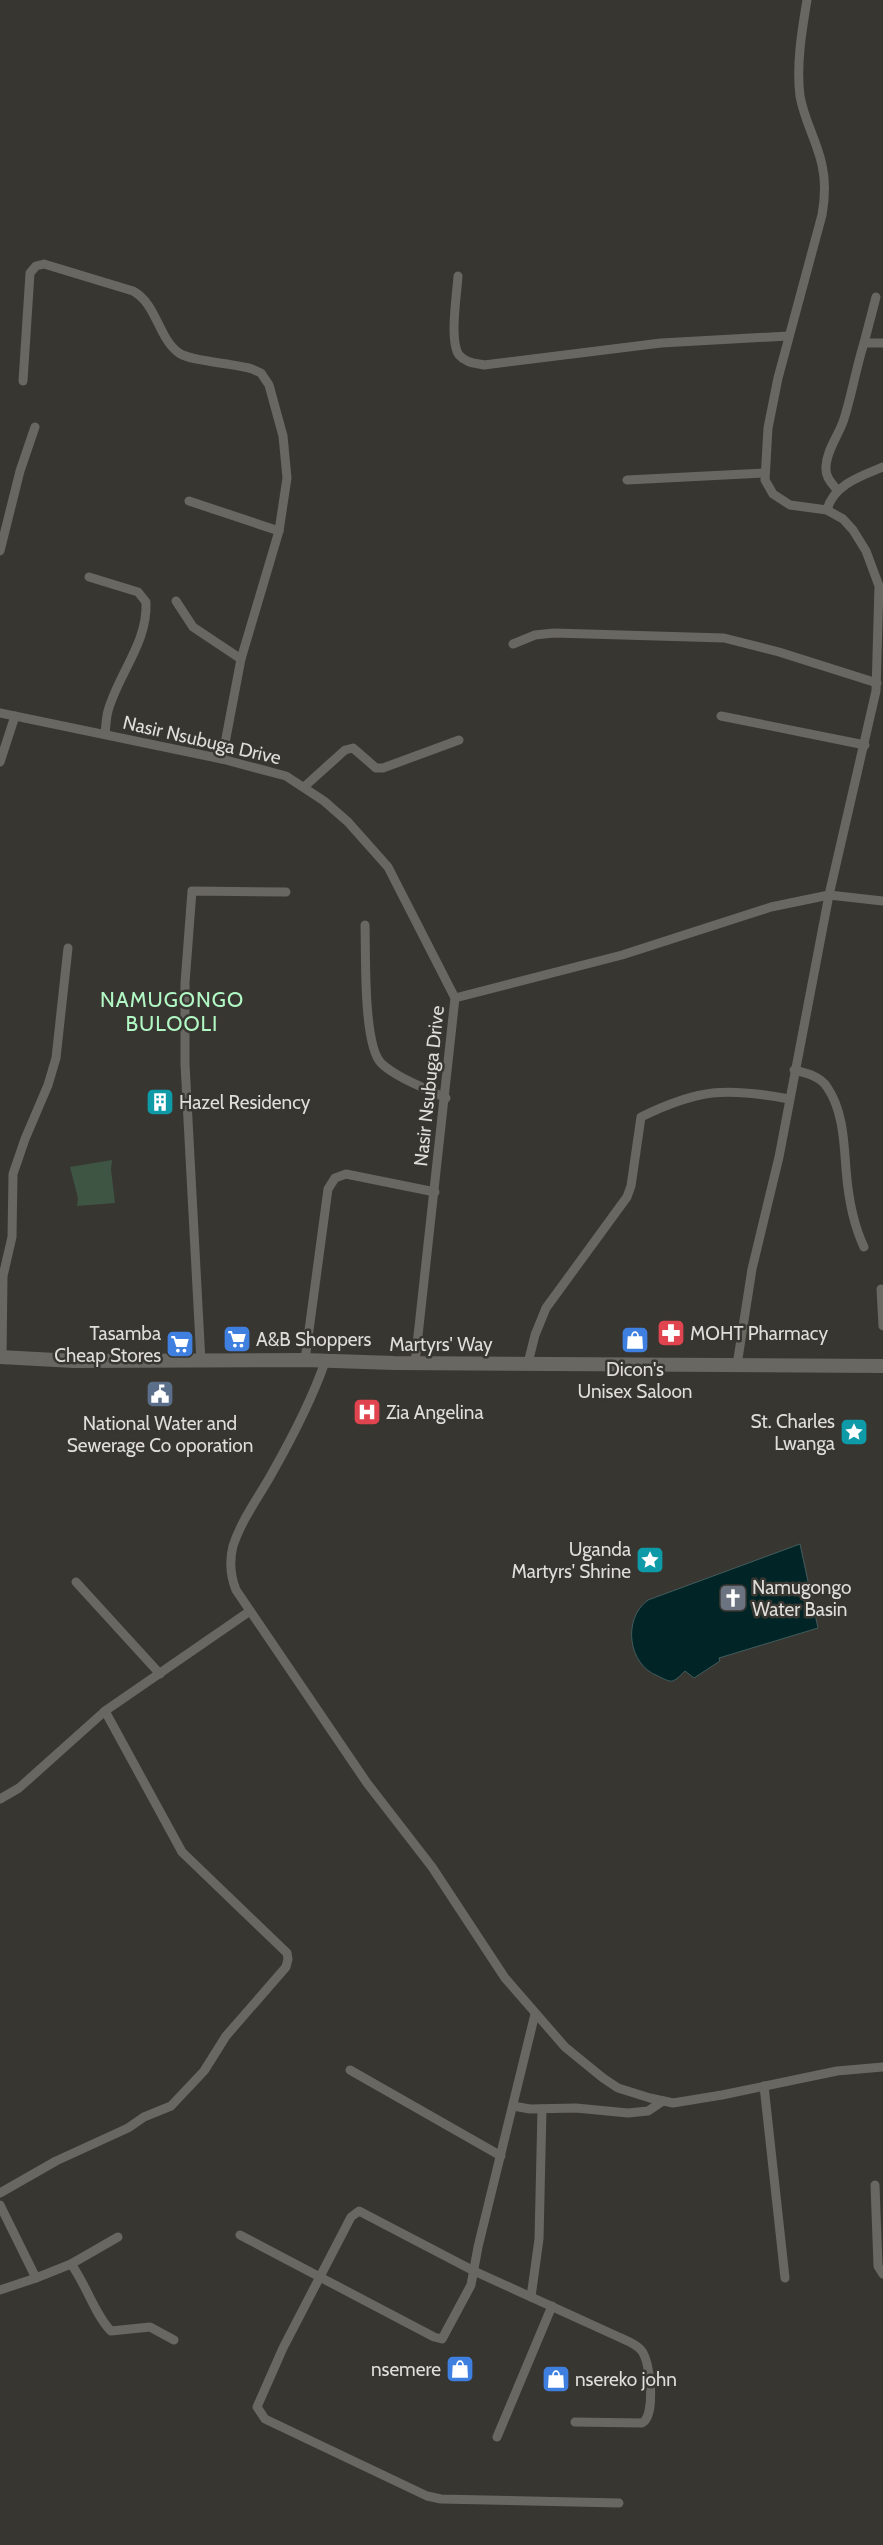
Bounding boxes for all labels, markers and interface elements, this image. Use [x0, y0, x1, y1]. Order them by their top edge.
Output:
street label: Nasir Nsubuga Drive [121, 711, 284, 769]
district label: NAMUGONGO BULOOLI [100, 987, 244, 1036]
street label: Nasir Nsubuga Drive [409, 1004, 449, 1167]
building icon: Hazel Residency [145, 1087, 175, 1117]
place label: Hazel Residency [179, 1091, 311, 1114]
pharmacy icon: MOHT Pharmacy [656, 1318, 686, 1348]
place label: Tasamba Cheap Stores [54, 1322, 161, 1367]
place label: MOHT Pharmacy [690, 1322, 828, 1345]
supermarket icon: A&B Shoppers [222, 1324, 252, 1354]
shop icon: Dicon's Unisex Saloon [620, 1325, 650, 1355]
place label: A&B Shoppers [256, 1328, 372, 1351]
supermarket icon: Tasamba Cheap Stores [165, 1329, 195, 1359]
street label: Martyrs' Way [389, 1333, 493, 1356]
place label: Dicon's Unisex Saloon [577, 1358, 693, 1403]
public building icon: National Water and Sewerage Co oporation [145, 1379, 175, 1409]
hospital icon: Zia Angelina [352, 1397, 382, 1427]
place label: Zia Angelina [386, 1401, 484, 1424]
place label: St. Charles Lwanga [750, 1410, 835, 1455]
place label: National Water and Sewerage Co oporation [67, 1412, 253, 1457]
place icon: St. Charles Lwanga [839, 1417, 869, 1447]
place label: Uganda Martyrs' Shrine [511, 1538, 631, 1583]
place icon: Uganda Martyrs' Shrine [635, 1545, 665, 1575]
place label: Namugongo Water Basin [752, 1576, 851, 1621]
church icon: Namugongo Water Basin [718, 1583, 748, 1613]
shop icon: nsemere [445, 2354, 475, 2384]
place label: nsemere [371, 2358, 441, 2381]
shop icon: nsereko john [541, 2364, 571, 2394]
place label: nsereko john [575, 2368, 677, 2391]

